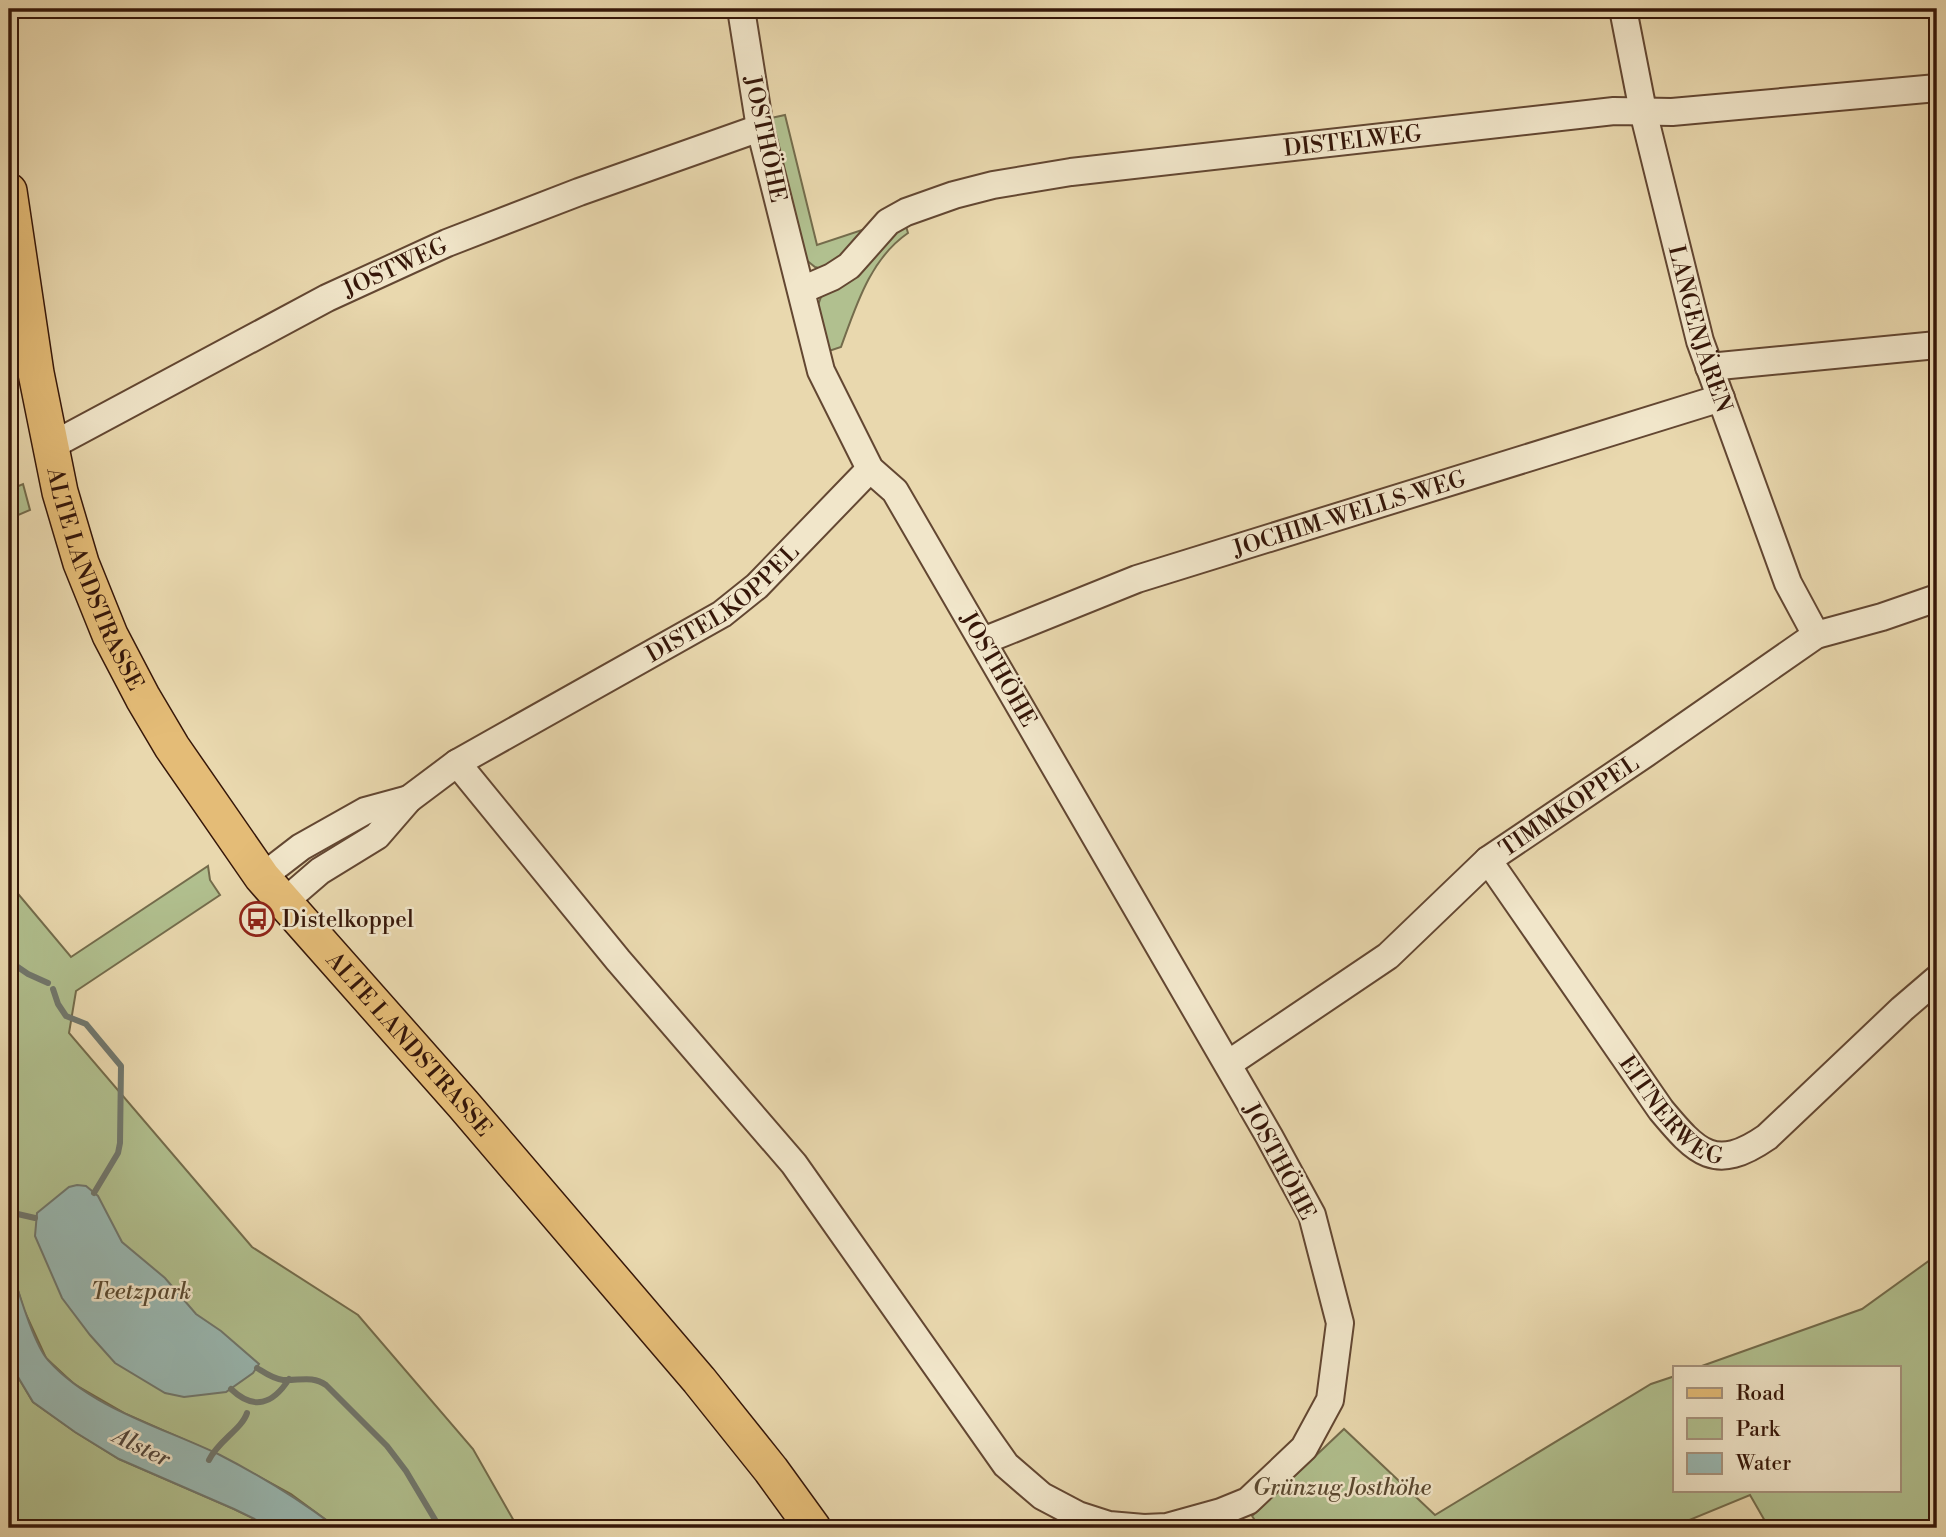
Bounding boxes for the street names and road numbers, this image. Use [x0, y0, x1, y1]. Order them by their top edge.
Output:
street label: JOSTHÖHE [738, 72, 794, 205]
street label: DISTELWEG [1282, 120, 1423, 163]
street label: JOSTWEG [338, 232, 452, 304]
street label: LANGENJÄREN [1662, 242, 1738, 416]
street label: ALTE LANDSTRASSE [40, 464, 149, 695]
street label: JOCHIM-WELLS-WEG [1229, 465, 1469, 564]
street label: DISTELKOPPEL [641, 538, 805, 669]
street label: JOSTHÖHE [953, 605, 1044, 732]
street label: TIMMKOPPEL [1494, 749, 1644, 863]
street label: ALTE LANDSTRASSE [319, 946, 497, 1142]
street label: EITNERWEG [1613, 1050, 1725, 1171]
street label: JOSTHÖHE [1236, 1096, 1323, 1225]

